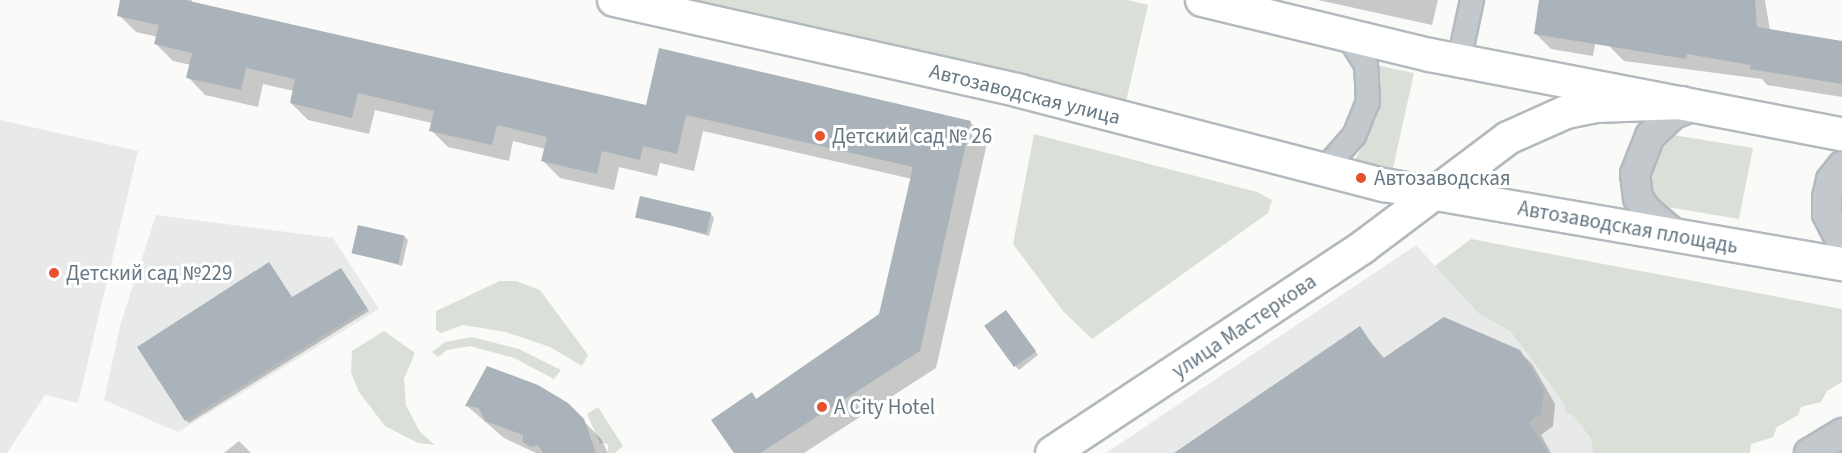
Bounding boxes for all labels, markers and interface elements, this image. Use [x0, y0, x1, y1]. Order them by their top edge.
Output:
street label: Автозаводская улица [927, 58, 1123, 130]
place label: Детский сад № 26 [832, 123, 992, 149]
marker: Детский сад № 26 [813, 129, 827, 143]
place label: Автозаводская [1374, 165, 1511, 191]
marker: Автозаводская [1352, 169, 1370, 187]
street label: Автозаводская площадь [1516, 195, 1740, 259]
place label: Детский сад №229 [66, 260, 232, 286]
marker: Детский сад №229 [47, 266, 61, 280]
street label: улица Мастеркова [1167, 268, 1321, 384]
place label: A City Hotel [834, 394, 935, 420]
marker: A City Hotel [815, 400, 829, 414]

